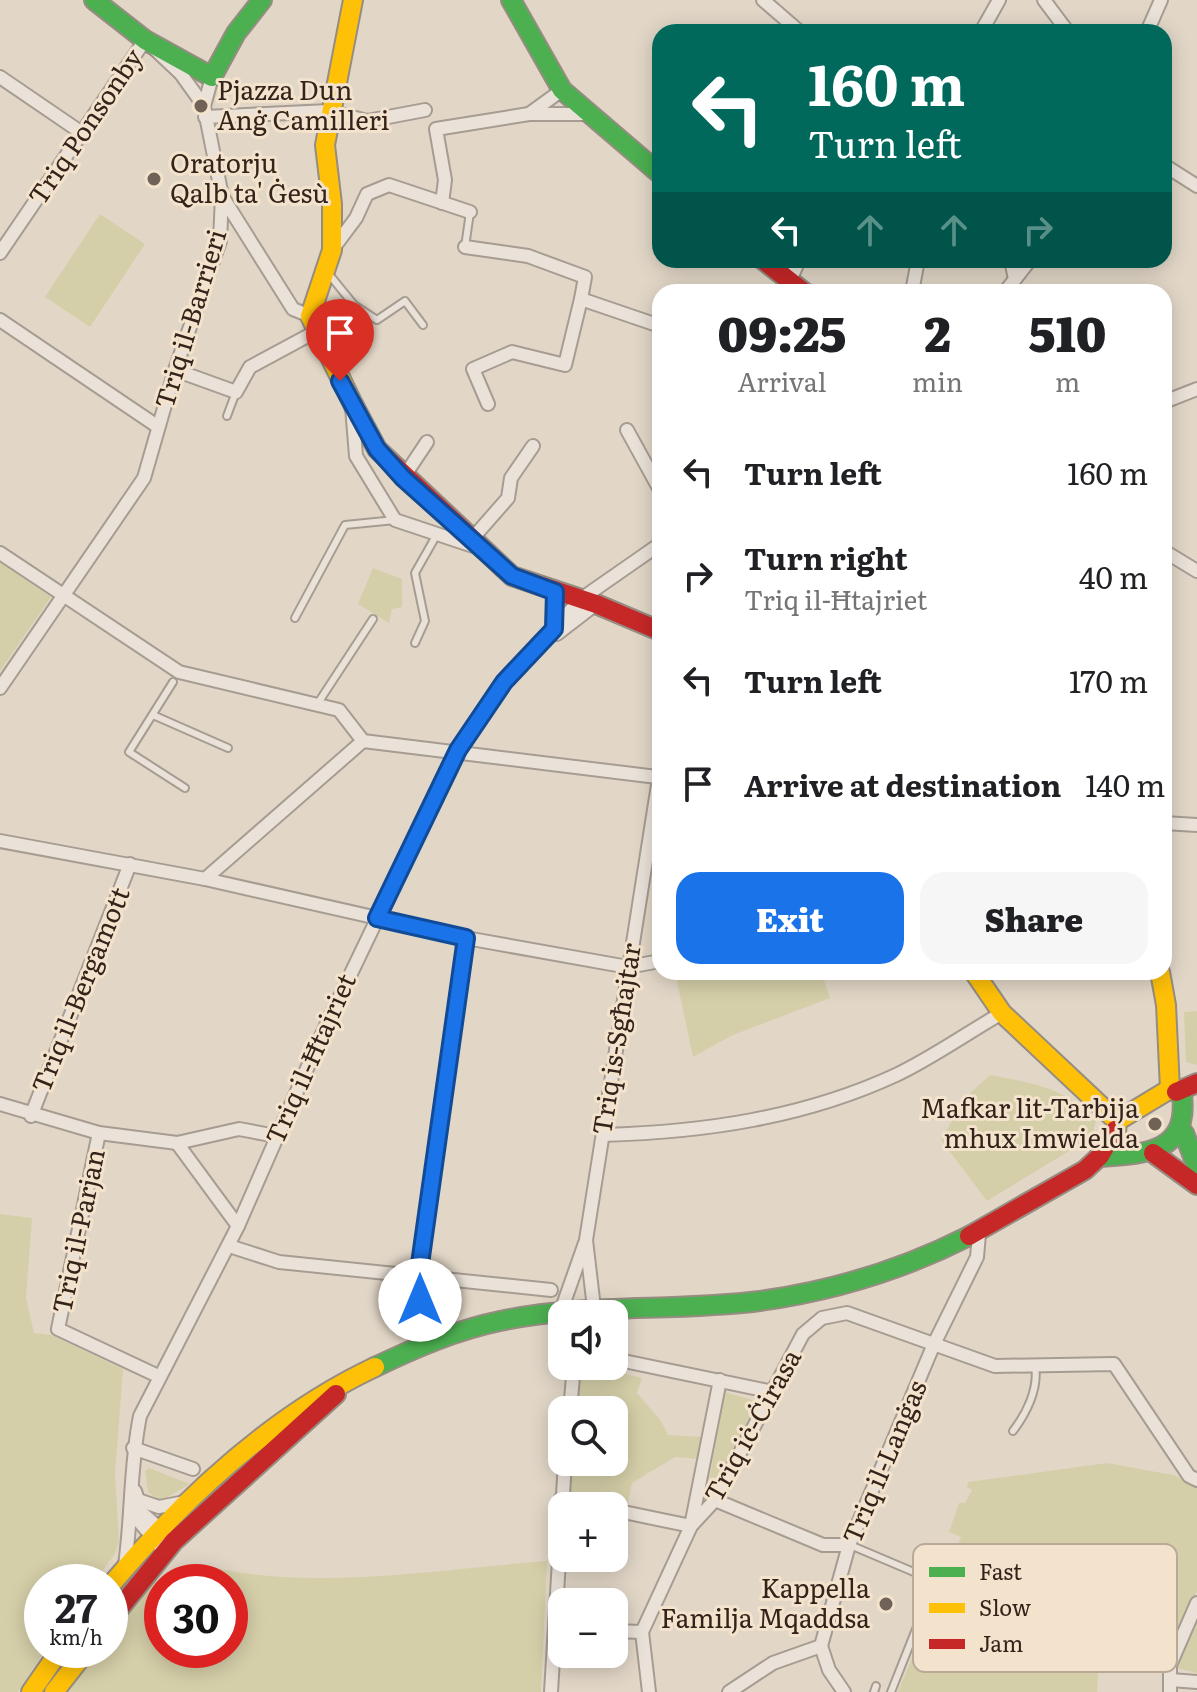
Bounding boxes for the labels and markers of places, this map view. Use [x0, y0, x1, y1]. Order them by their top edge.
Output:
place label: Pjazza Dun Anġ Camilleri [217, 69, 390, 138]
marker: Pjazza Dun Anġ Camilleri [192, 97, 210, 115]
place label: Oratorju Qalb ta' Ġesù [170, 142, 329, 211]
marker: Oratorju Qalb ta' Ġesù [145, 170, 163, 188]
pin [306, 299, 374, 381]
place label: Mafkar lit-Tarbija mhux Imwielda [920, 1087, 1139, 1156]
marker: Mafkar lit-Tarbija mhux Imwielda [1146, 1115, 1164, 1133]
place label: Kappella Familja Mqaddsa [661, 1567, 870, 1636]
marker: Kappella Familja Mqaddsa [877, 1595, 895, 1613]

